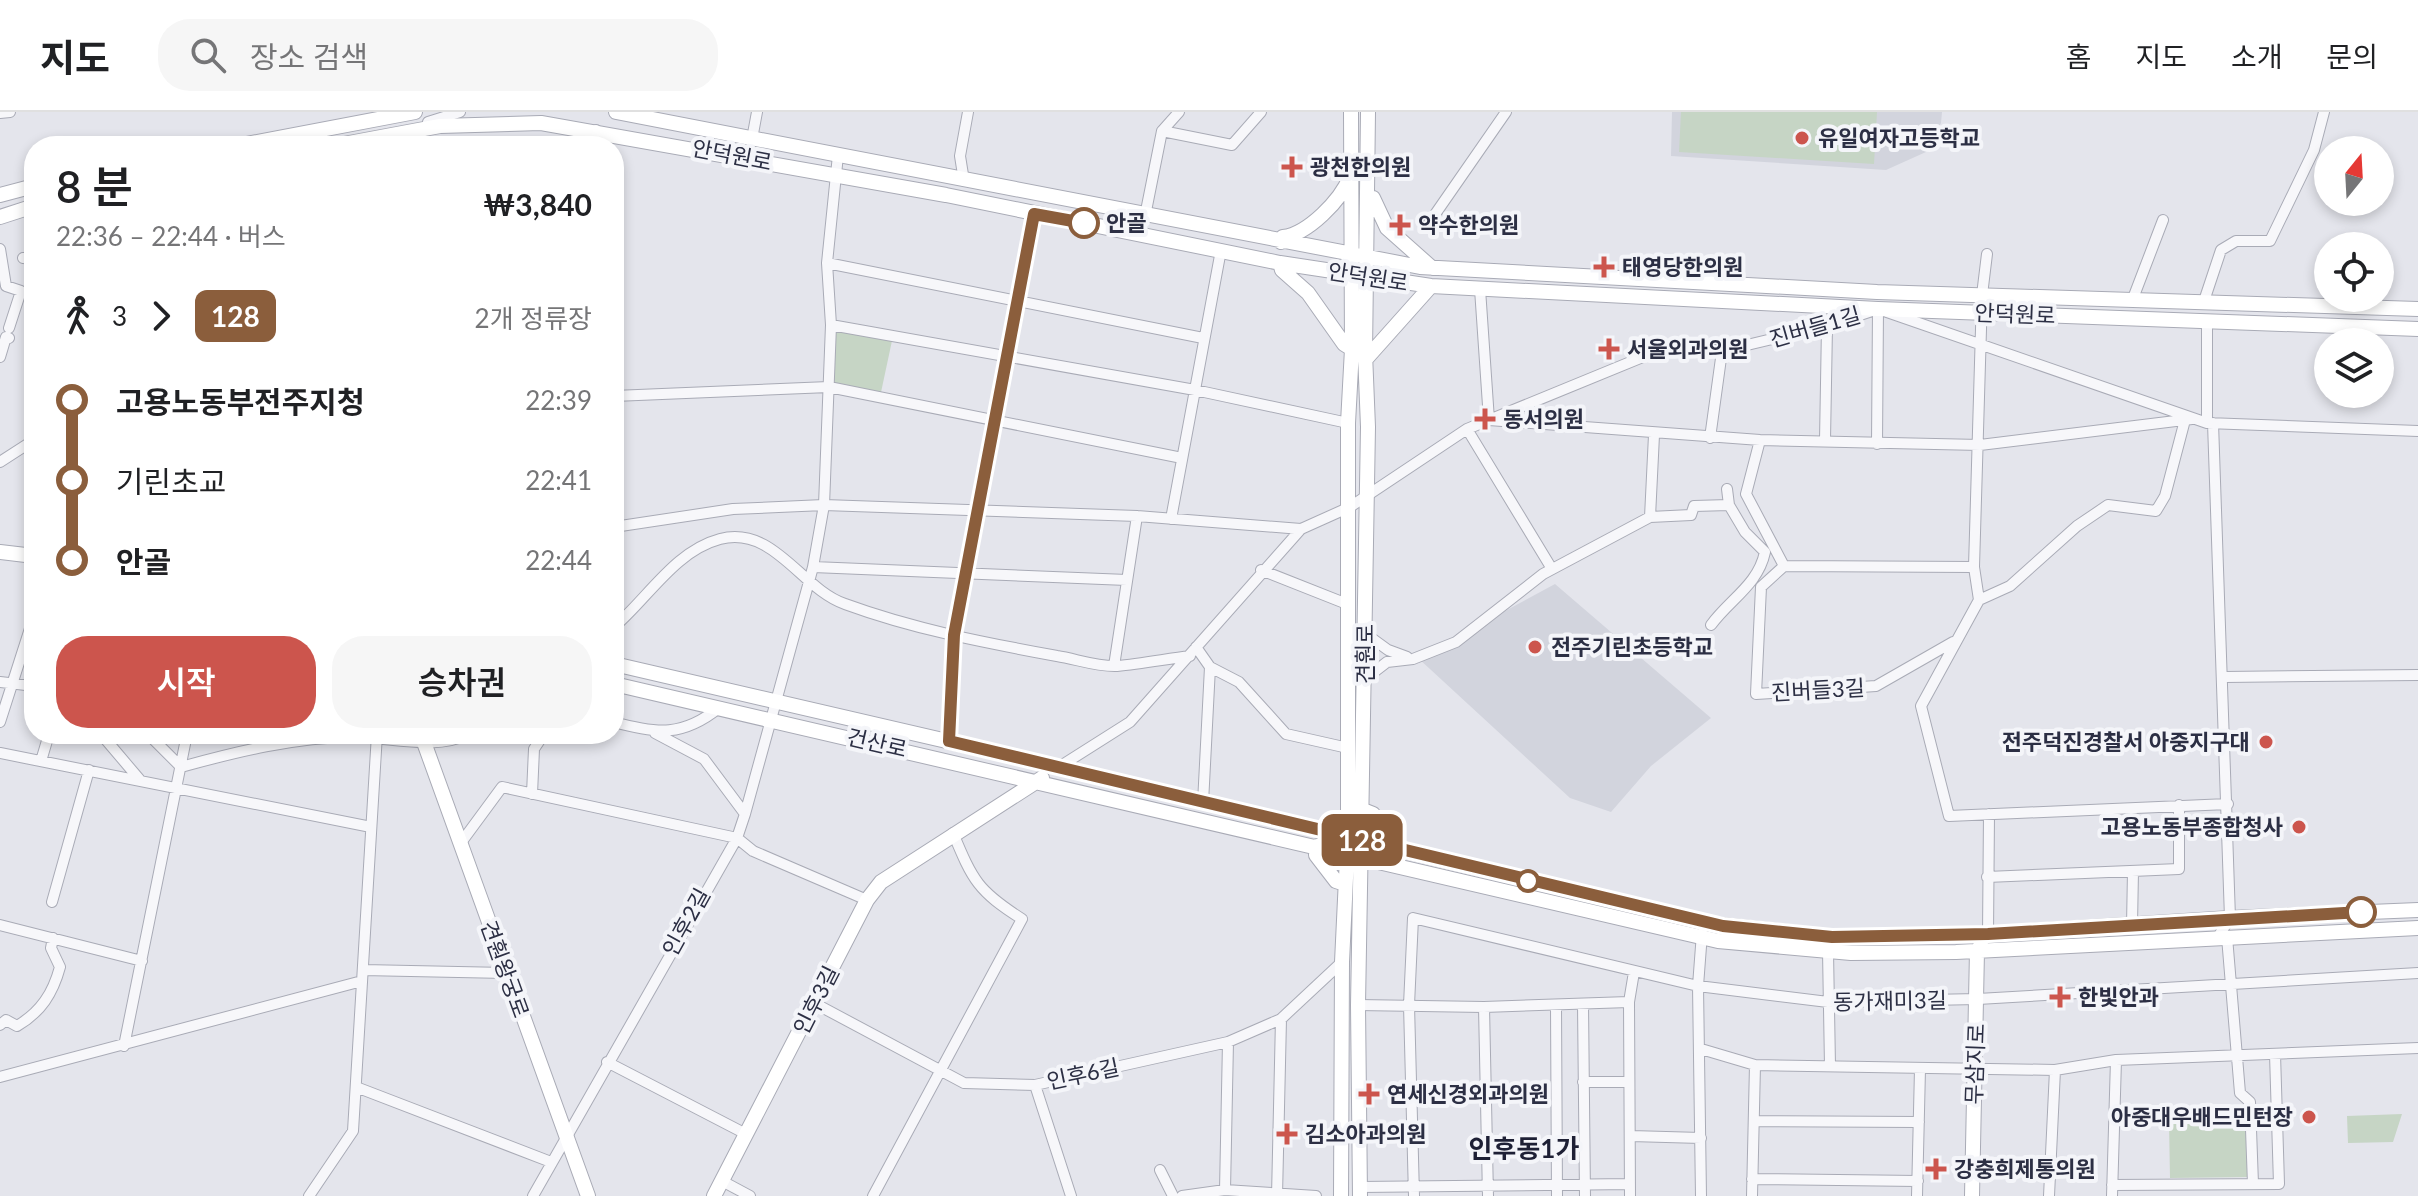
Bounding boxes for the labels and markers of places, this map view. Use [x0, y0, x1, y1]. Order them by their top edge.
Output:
place label: 유일여자고등학교 [1818, 124, 1980, 151]
marker: 유일여자고등학교 [1793, 129, 1811, 147]
place label: 광천한의원 [1310, 153, 1411, 180]
marker: 광천한의원 [1281, 156, 1303, 178]
marker: 안골 [1069, 208, 1099, 238]
place label: 안골 [1106, 209, 1146, 236]
place label: 약수한의원 [1418, 211, 1519, 238]
marker: 약수한의원 [1389, 214, 1411, 236]
place label: 태영당한의원 [1622, 253, 1743, 280]
marker: 태영당한의원 [1593, 256, 1615, 278]
place label: 서울외과의원 [1627, 335, 1748, 362]
marker: 서울외과의원 [1598, 338, 1620, 360]
place label: 동서의원 [1503, 405, 1584, 432]
marker: 동서의원 [1474, 408, 1496, 430]
place label: 전주기린초등학교 [1551, 633, 1713, 660]
marker: 전주기린초등학교 [1526, 638, 1544, 656]
place label: 전주덕진경찰서 아중지구대 [2002, 728, 2250, 755]
marker: 전주덕진경찰서 아중지구대 [2257, 733, 2275, 751]
place label: 고용노동부종합청사 [2101, 813, 2283, 840]
marker: 고용노동부종합청사 [2290, 818, 2308, 836]
unlabelled marker [1517, 870, 1539, 892]
unlabelled marker [2346, 897, 2376, 927]
place label: 한빛안과 [2078, 983, 2159, 1010]
marker: 한빛안과 [2049, 986, 2071, 1008]
place label: 연세신경외과의원 [1387, 1080, 1549, 1107]
marker: 연세신경외과의원 [1358, 1083, 1380, 1105]
place label: 아중대우배드민턴장 [2111, 1103, 2293, 1130]
marker: 아중대우배드민턴장 [2300, 1108, 2318, 1126]
place label: 김소아과의원 [1305, 1120, 1426, 1147]
marker: 김소아과의원 [1276, 1123, 1298, 1145]
place label: 강충희제통의원 [1954, 1155, 2096, 1182]
marker: 강충희제통의원 [1925, 1158, 1947, 1180]

